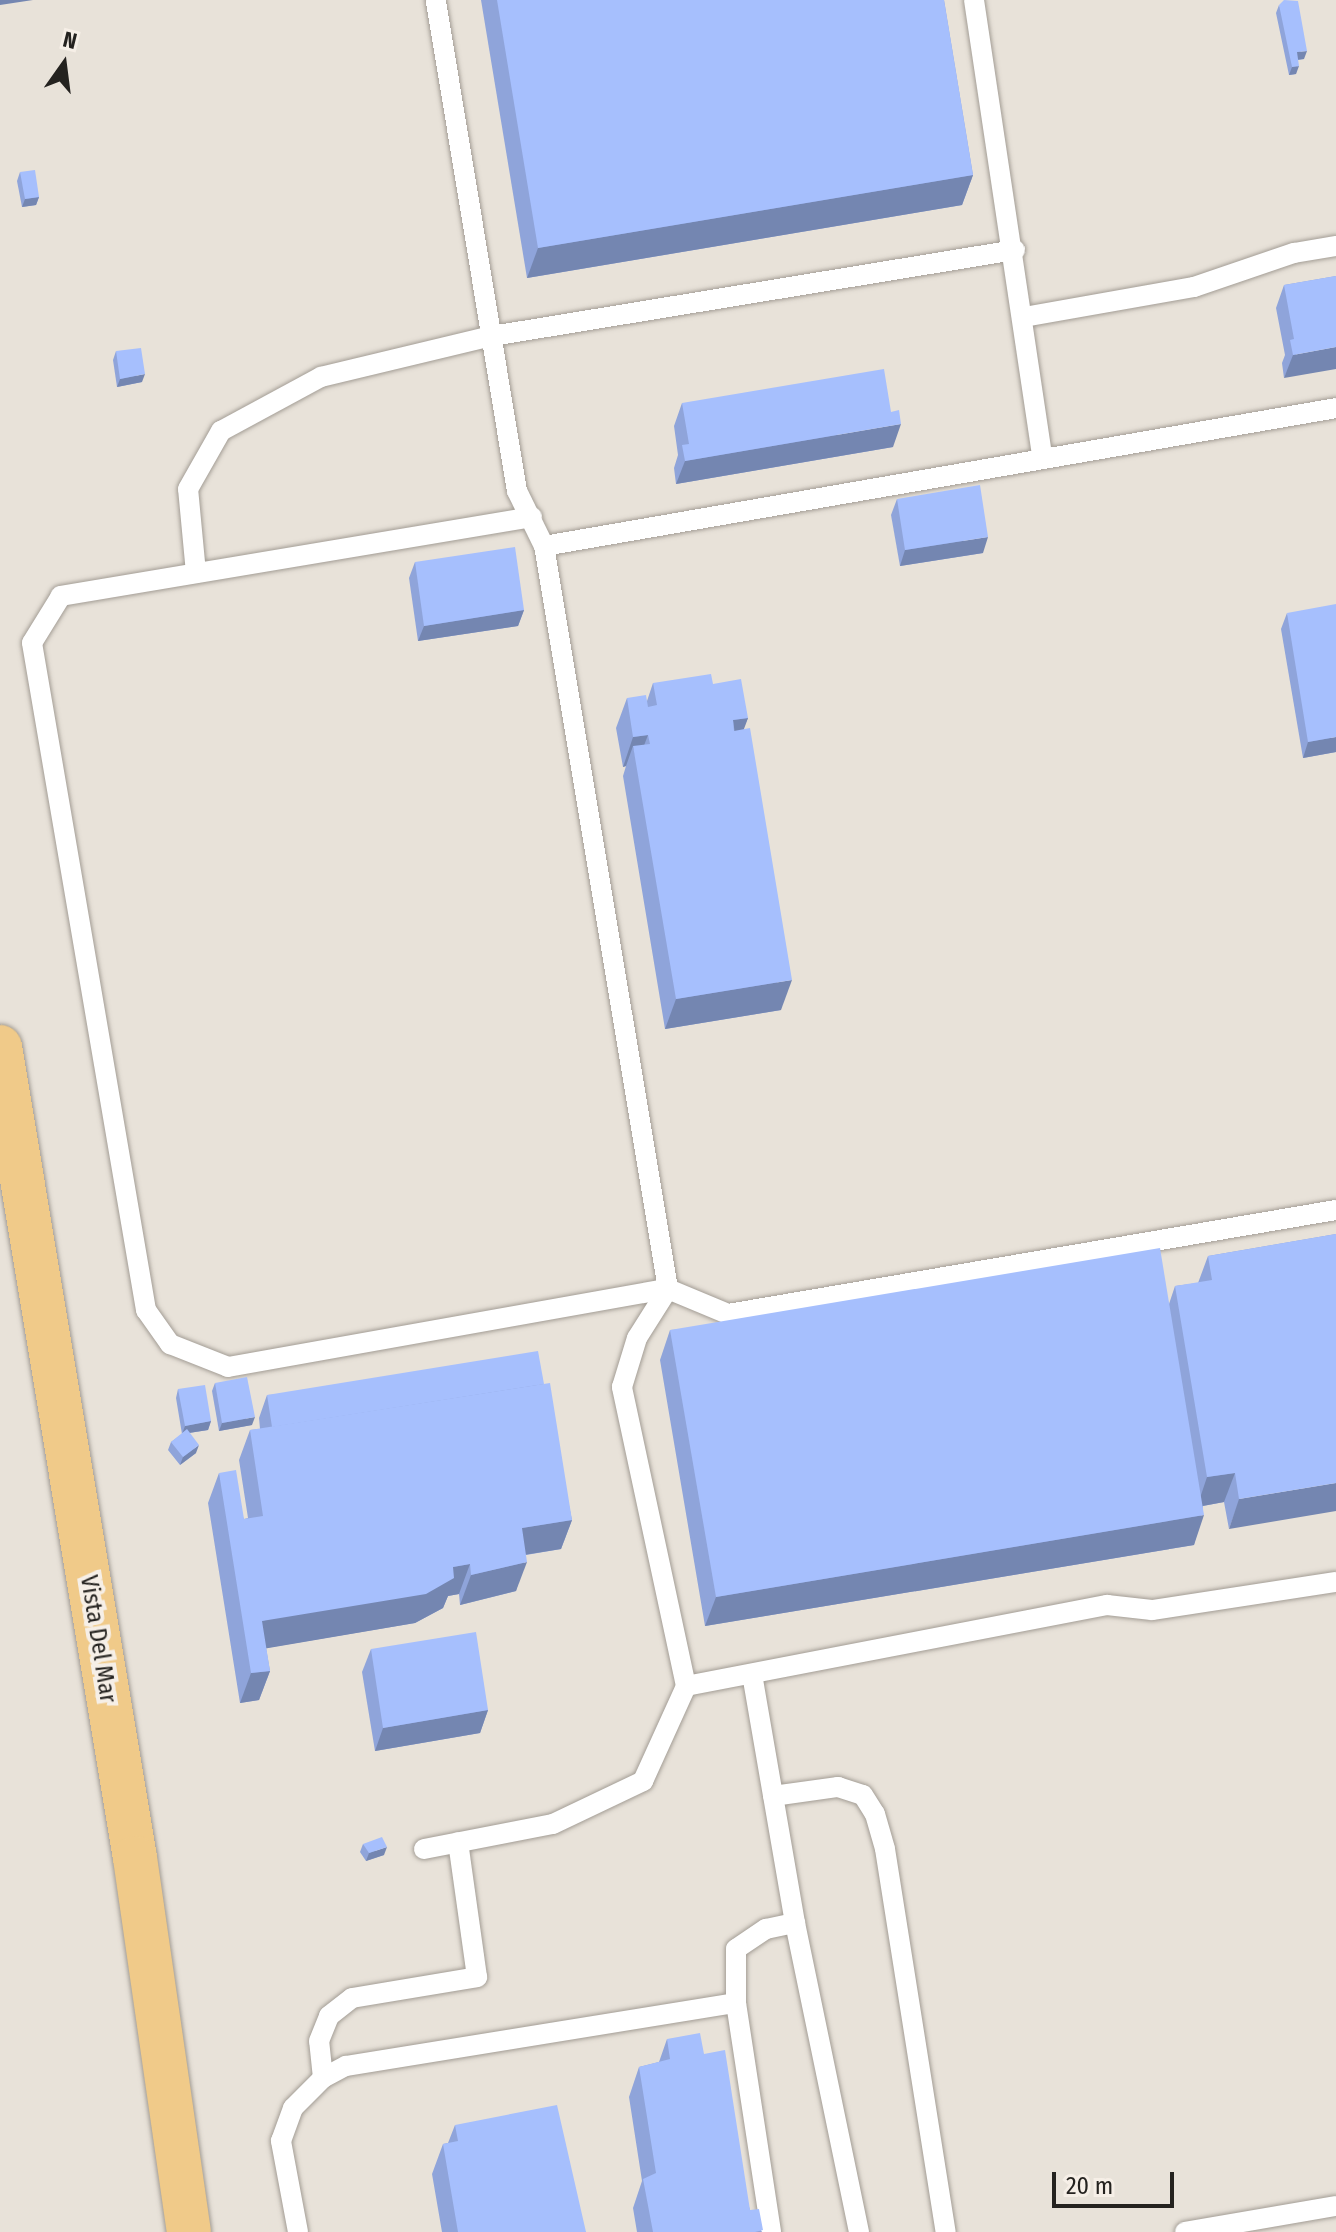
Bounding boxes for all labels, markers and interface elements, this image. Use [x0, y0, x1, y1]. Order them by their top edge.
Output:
north arrow [24, 24, 104, 104]
text: N [60, 26, 80, 55]
street label: Vista Del Mar [74, 1573, 122, 1705]
scale bar [1056, 2156, 1178, 2206]
text: 20 m [1066, 2172, 1113, 2200]

